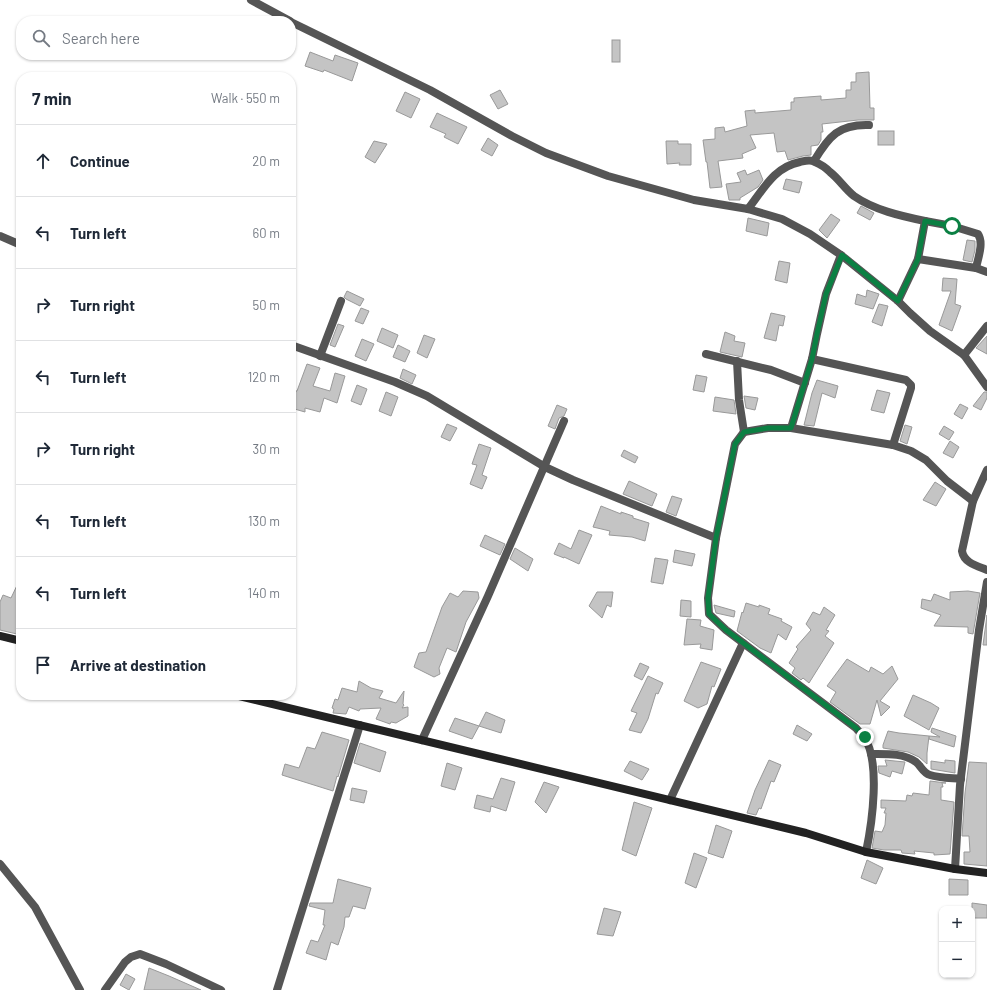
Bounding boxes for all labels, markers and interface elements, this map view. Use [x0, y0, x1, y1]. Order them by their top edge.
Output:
search box [16, 16, 296, 60]
icon: search [30, 27, 52, 49]
text: Search here [62, 29, 140, 47]
text: 7 min [32, 88, 72, 108]
text: Walk · 550 m [211, 90, 280, 106]
icon: ahead [32, 150, 54, 172]
text: Continue [70, 152, 130, 170]
text: 20 m [252, 153, 280, 169]
route start [943, 217, 961, 235]
icon: left [32, 222, 54, 244]
text: Turn left [70, 224, 126, 242]
text: 60 m [253, 225, 280, 241]
icon: right [32, 294, 54, 316]
text: Turn right [70, 296, 135, 314]
text: 50 m [253, 297, 280, 313]
icon: left [32, 366, 54, 388]
text: Turn left [70, 368, 126, 386]
text: 120 m [248, 369, 280, 385]
icon: right [32, 438, 54, 460]
text: Turn right [70, 440, 135, 458]
text: 30 m [253, 441, 280, 457]
icon: left [32, 510, 54, 532]
text: Turn left [70, 512, 126, 530]
text: 130 m [248, 513, 280, 529]
icon: left [32, 582, 54, 604]
text: Turn left [70, 584, 126, 602]
text: 140 m [248, 585, 280, 601]
icon: arrive [32, 654, 54, 676]
text: Arrive at destination [70, 656, 206, 674]
route end [856, 728, 874, 746]
map controls [939, 906, 975, 978]
button: + [939, 906, 975, 942]
button: − [939, 942, 975, 978]

